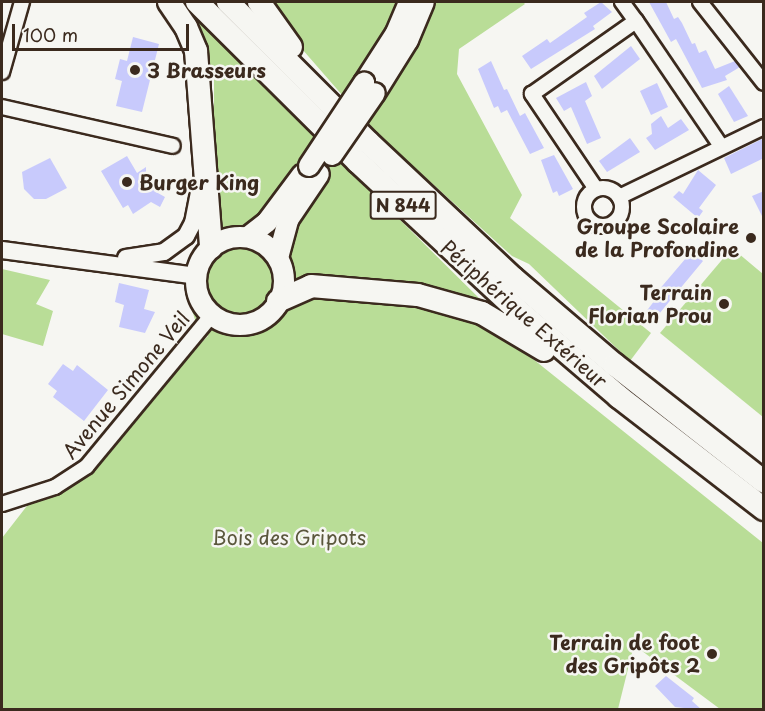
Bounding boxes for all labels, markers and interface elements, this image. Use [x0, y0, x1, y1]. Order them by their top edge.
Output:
scale bar [15, 12, 192, 50]
text: 100 m [23, 21, 78, 48]
place label: 3 Brasseurs [147, 58, 267, 82]
marker: 3 Brasseurs [128, 63, 142, 77]
place label: Burger King [139, 170, 259, 194]
marker: Burger King [120, 175, 134, 189]
road number: N 844 [368, 190, 438, 220]
place label: Groupe Scolaire de la Profondine [574, 214, 739, 261]
marker: Groupe Scolaire de la Profondine [744, 231, 758, 245]
street label: Périphérique Extérieur [436, 235, 612, 393]
place label: Terrain Florian Prou [588, 280, 712, 327]
marker: Terrain Florian Prou [717, 297, 731, 311]
street label: Avenue Simone Veil [57, 306, 195, 464]
park label: Bois des Gripots [211, 525, 367, 549]
place label: Terrain de foot des Gripôts 2 [550, 630, 700, 677]
marker: Terrain de foot des Gripôts 2 [705, 647, 719, 661]

